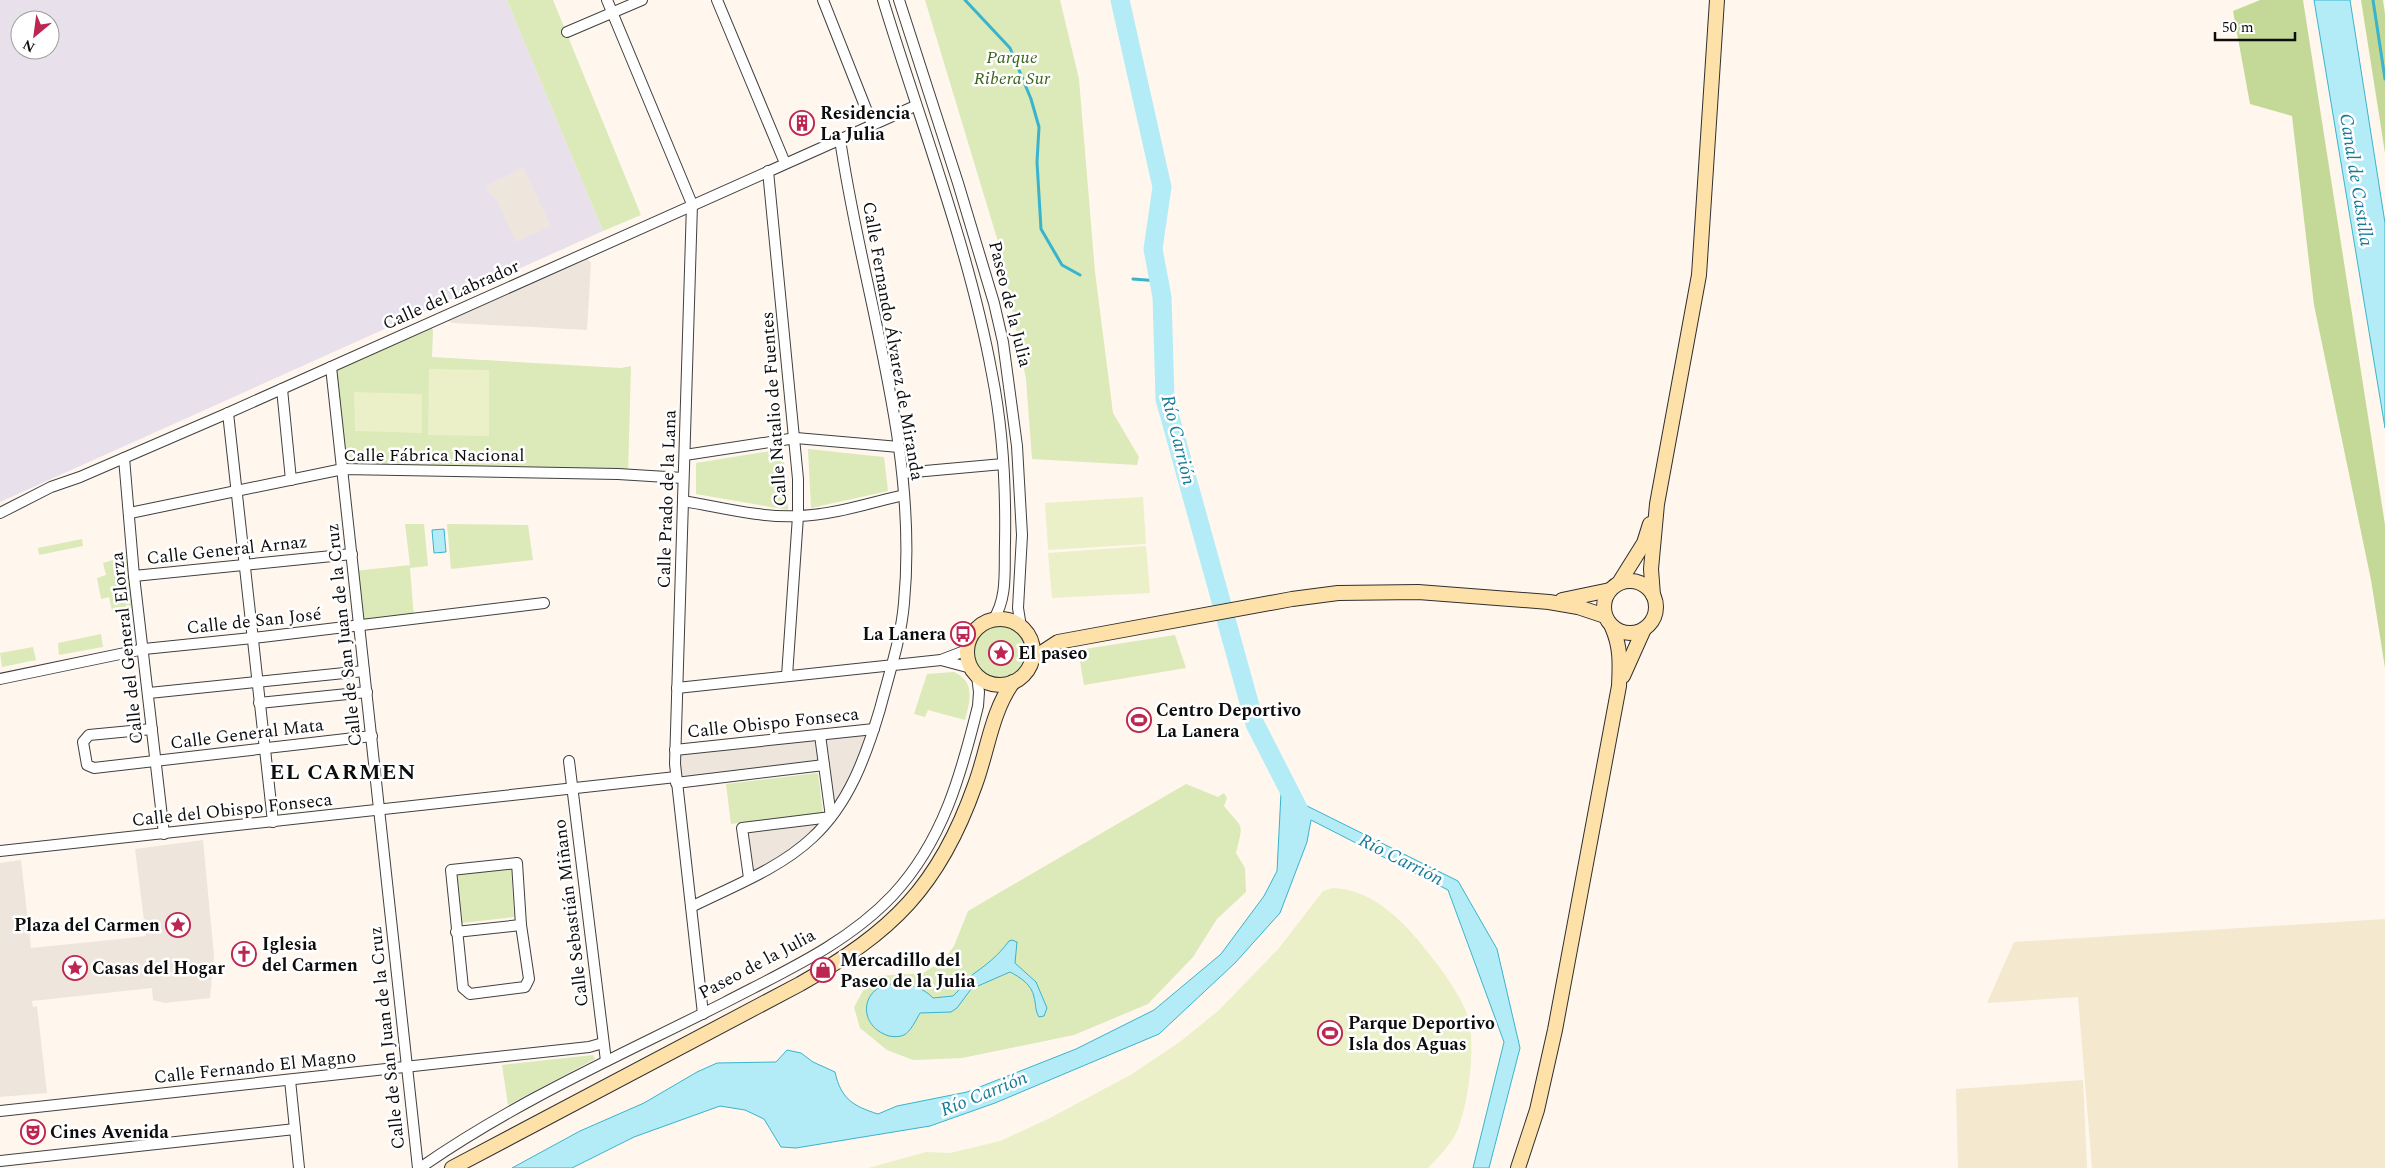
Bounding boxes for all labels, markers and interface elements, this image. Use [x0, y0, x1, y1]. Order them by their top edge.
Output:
north arrow [10, 10, 60, 60]
scale bar [2215, 10, 2295, 42]
text: 50 m [2222, 16, 2254, 39]
text: N [19, 34, 39, 58]
park label: Parque Ribera Sur [974, 44, 1051, 92]
place label: Residencia La Julia [820, 100, 911, 148]
building icon: Residencia La Julia [789, 110, 815, 136]
water label: Canal de Castilla [2331, 111, 2381, 249]
street label: Calle Fernando Álvarez de Miranda [855, 199, 931, 483]
street label: Paseo de la Julia [981, 238, 1039, 370]
street label: Calle del Labrador [378, 253, 524, 337]
street label: Calle Natalio de Fuentes [754, 311, 794, 507]
water label: Río Carrión [1153, 392, 1203, 488]
street label: Calle Prado de la Lana [650, 409, 684, 589]
street label: Calle Fábrica Nacional [343, 442, 525, 469]
street label: Calle de San Juan de la Cruz [319, 522, 369, 748]
street label: Calle General Arnaz [145, 528, 309, 572]
street label: Calle del General Elorza [103, 550, 151, 745]
street label: Calle de San José [185, 600, 323, 642]
place label: La Lanera [863, 621, 947, 648]
bus stop icon: La Lanera [950, 621, 976, 647]
place icon: El paseo [988, 640, 1014, 666]
place label: El paseo [1018, 640, 1088, 667]
place label: Centro Deportivo La Lanera [1156, 697, 1301, 745]
street label: Calle Obispo Fonseca [686, 701, 860, 745]
sports icon: Centro Deportivo La Lanera [1126, 707, 1152, 733]
street label: Calle General Mata [169, 711, 325, 757]
district label: EL CARMEN [270, 756, 416, 789]
street label: Calle del Obispo Fonseca [130, 786, 334, 834]
street label: Calle Sebastián Miñano [546, 818, 596, 1008]
water label: Río Carrión [1353, 826, 1449, 894]
place label: Plaza del Carmen [14, 912, 160, 939]
place icon: Plaza del Carmen [165, 912, 191, 938]
street label: Paseo de la Julia [694, 922, 821, 1006]
street label: Calle de San Juan de la Cruz [362, 925, 412, 1151]
place label: Iglesia del Carmen [262, 931, 358, 979]
church icon: Iglesia del Carmen [231, 941, 257, 967]
place label: Mercadillo del Paseo de la Julia [840, 947, 976, 995]
place icon: Casas del Hogar [62, 955, 88, 981]
place label: Casas del Hogar [92, 955, 225, 982]
shop icon: Mercadillo del Paseo de la Julia [810, 957, 836, 983]
place label: Parque Deportivo Isla dos Aguas [1348, 1010, 1495, 1058]
sports icon: Parque Deportivo Isla dos Aguas [1317, 1020, 1343, 1046]
street label: Calle Fernando El Magno [153, 1043, 357, 1091]
water label: Río Carrión [936, 1063, 1032, 1125]
theatre icon: Cines Avenida [20, 1119, 46, 1145]
place label: Cines Avenida [50, 1119, 169, 1146]

